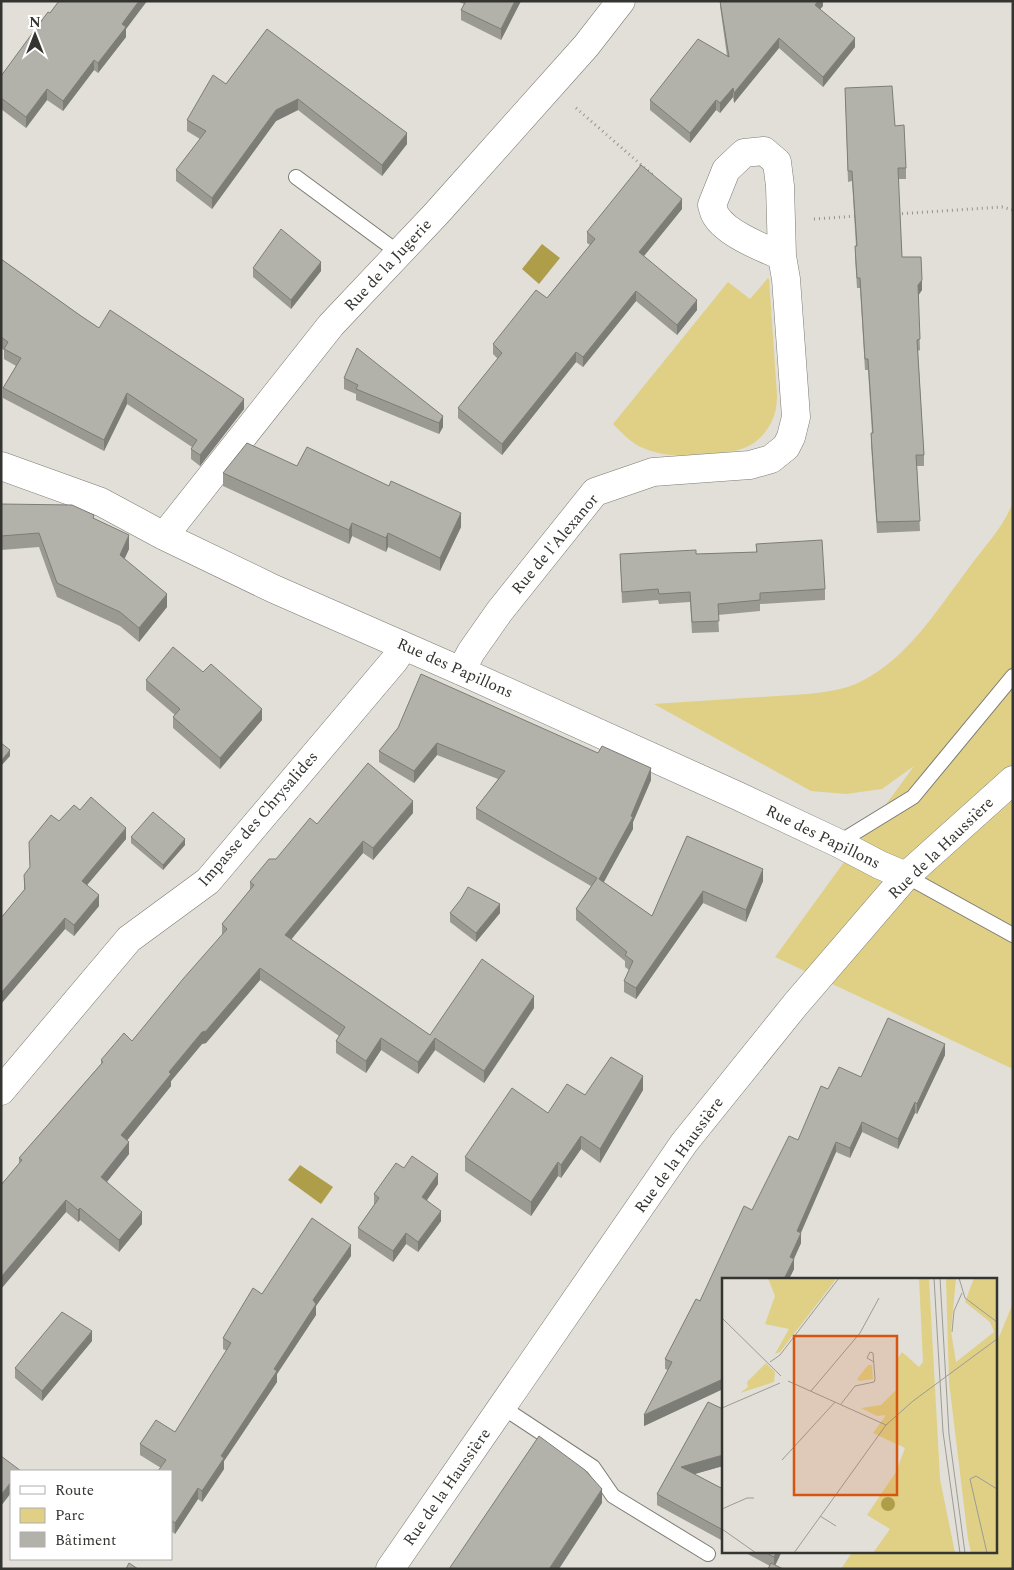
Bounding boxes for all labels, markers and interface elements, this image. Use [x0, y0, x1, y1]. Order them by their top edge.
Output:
north arrow [10, 10, 60, 60]
text: N [29, 12, 41, 33]
street label: Rue de la Jugerie [339, 213, 437, 317]
street label: Rue de l'Alexanor [506, 488, 604, 600]
street label: Rue des Papillons [393, 632, 517, 704]
street label: Impasse des Chrysalides [192, 746, 324, 892]
street label: Rue de la Haussière [883, 791, 999, 905]
street label: Rue des Papillons [762, 799, 884, 875]
street label: Rue de la Haussière [629, 1092, 729, 1218]
inset map [722, 1278, 996, 1552]
street label: Rue de la Haussière [397, 1423, 497, 1551]
legend [10, 1470, 172, 1560]
text: Route [55, 1479, 94, 1502]
text: Parc [55, 1504, 85, 1527]
text: Bâtiment [55, 1529, 116, 1552]

